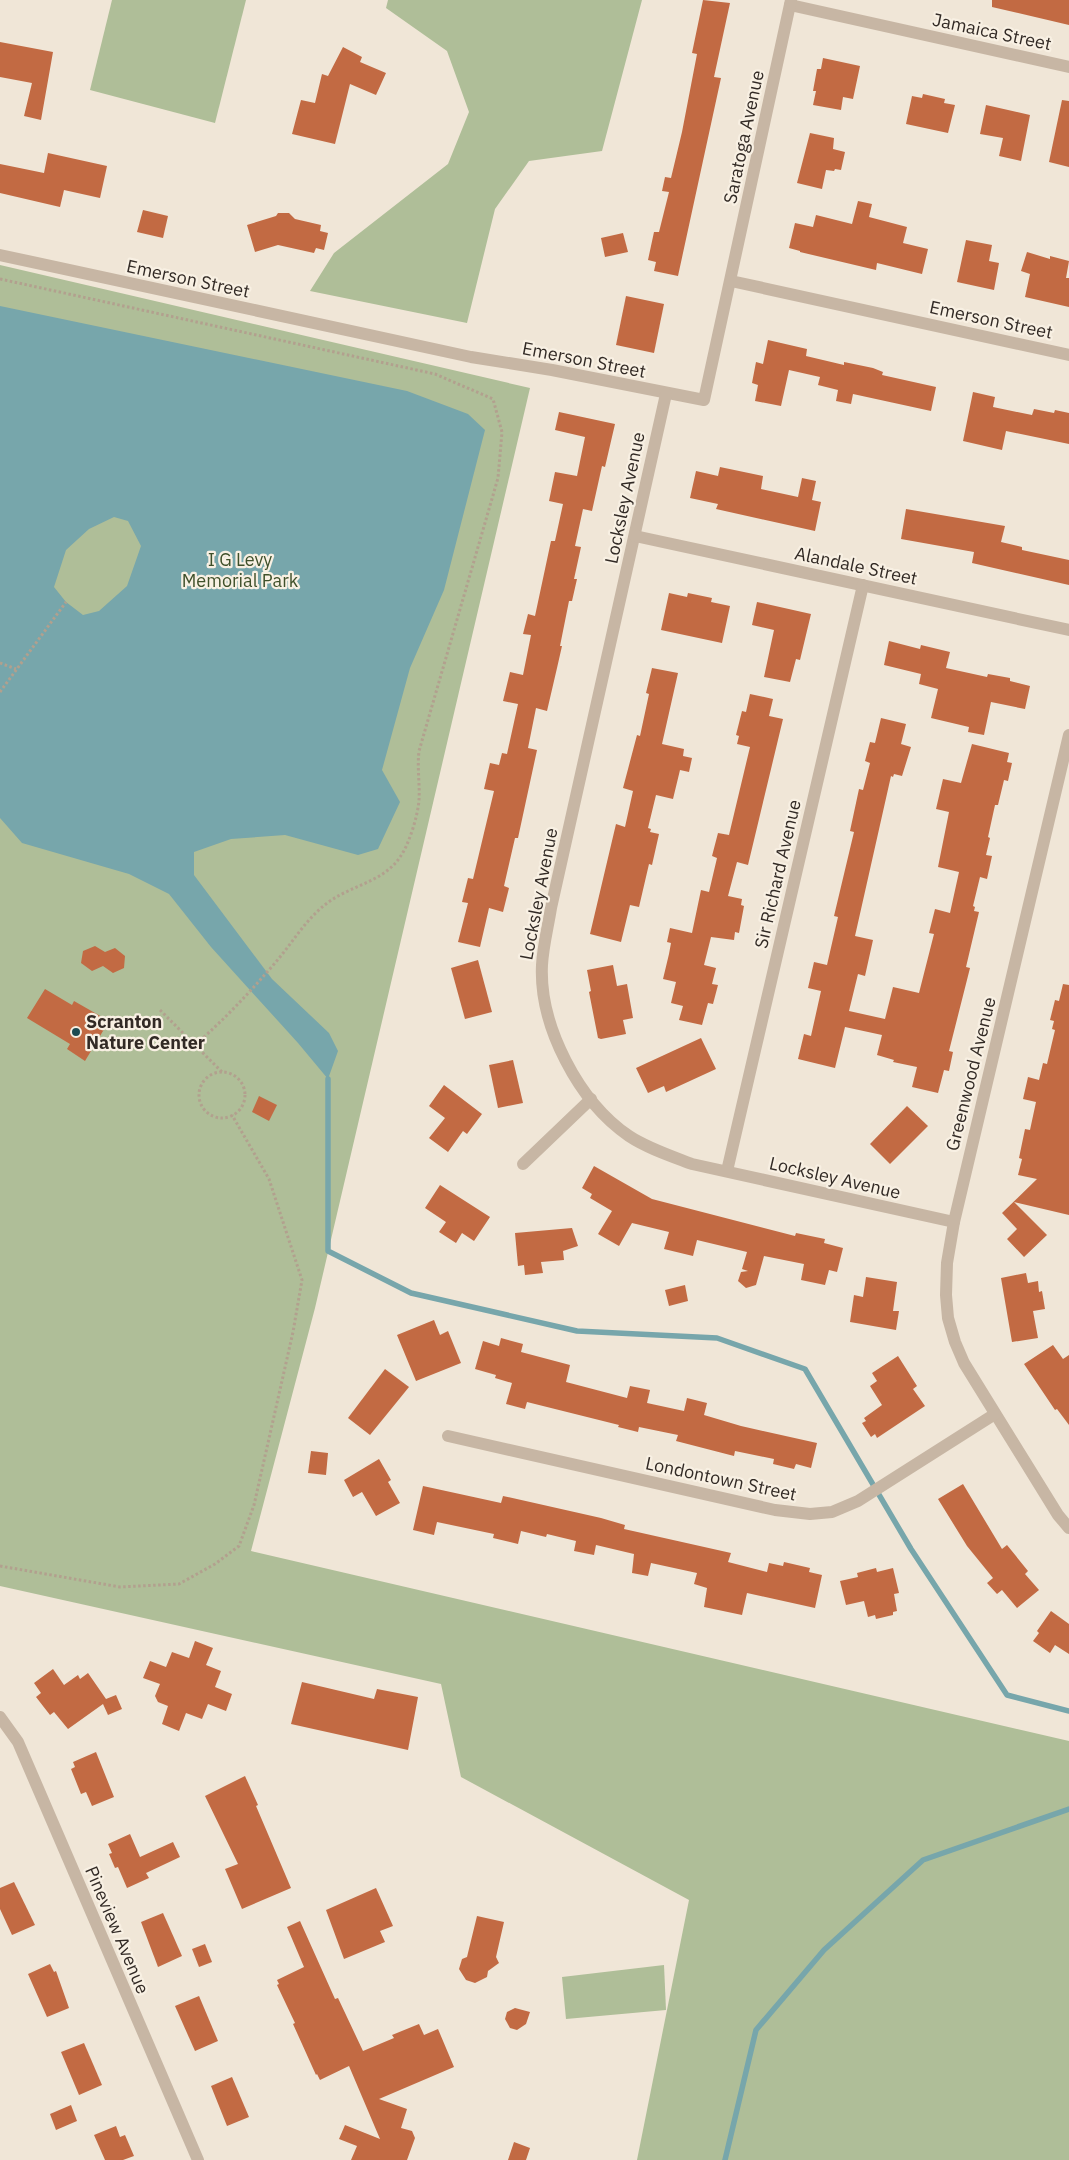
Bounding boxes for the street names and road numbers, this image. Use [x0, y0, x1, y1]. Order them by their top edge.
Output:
street label: Jamaica Street [931, 8, 1054, 55]
street label: Saratoga Avenue [718, 68, 769, 206]
street label: Emerson Street [124, 254, 252, 303]
street label: Emerson Street [927, 295, 1055, 344]
street label: Emerson Street [520, 336, 648, 383]
street label: Locksley Avenue [599, 430, 650, 566]
street label: Alandale Street [793, 541, 919, 590]
street label: Sir Richard Avenue [749, 797, 806, 951]
street label: Locksley Avenue [514, 826, 563, 962]
street label: Greenwood Avenue [940, 995, 1001, 1153]
street label: Locksley Avenue [767, 1151, 903, 1204]
street label: Londontown Street [643, 1451, 799, 1506]
street label: Pineview Avenue [80, 1862, 155, 1997]

